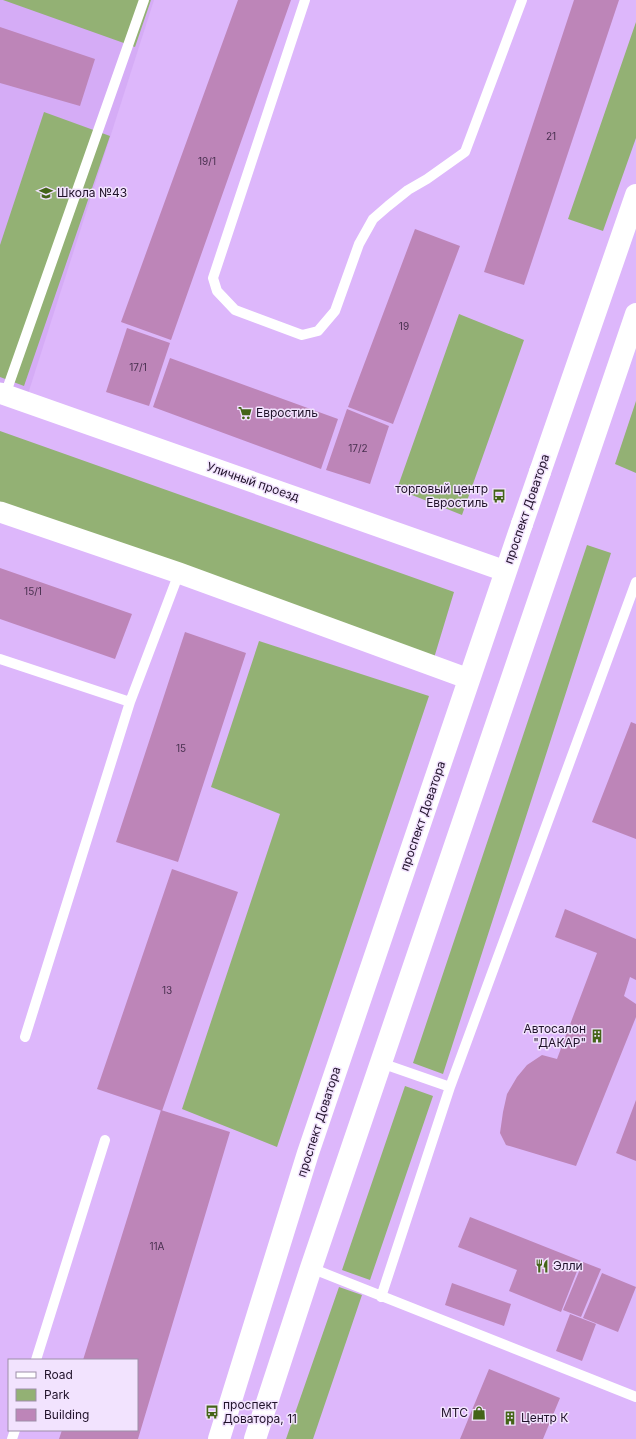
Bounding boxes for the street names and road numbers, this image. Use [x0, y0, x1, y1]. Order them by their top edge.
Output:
street label: проспект Доватора [501, 452, 552, 566]
street label: Уличный проезд [205, 459, 302, 505]
street label: проспект Доватора [397, 759, 448, 873]
street label: проспект Доватора [294, 1065, 343, 1179]

